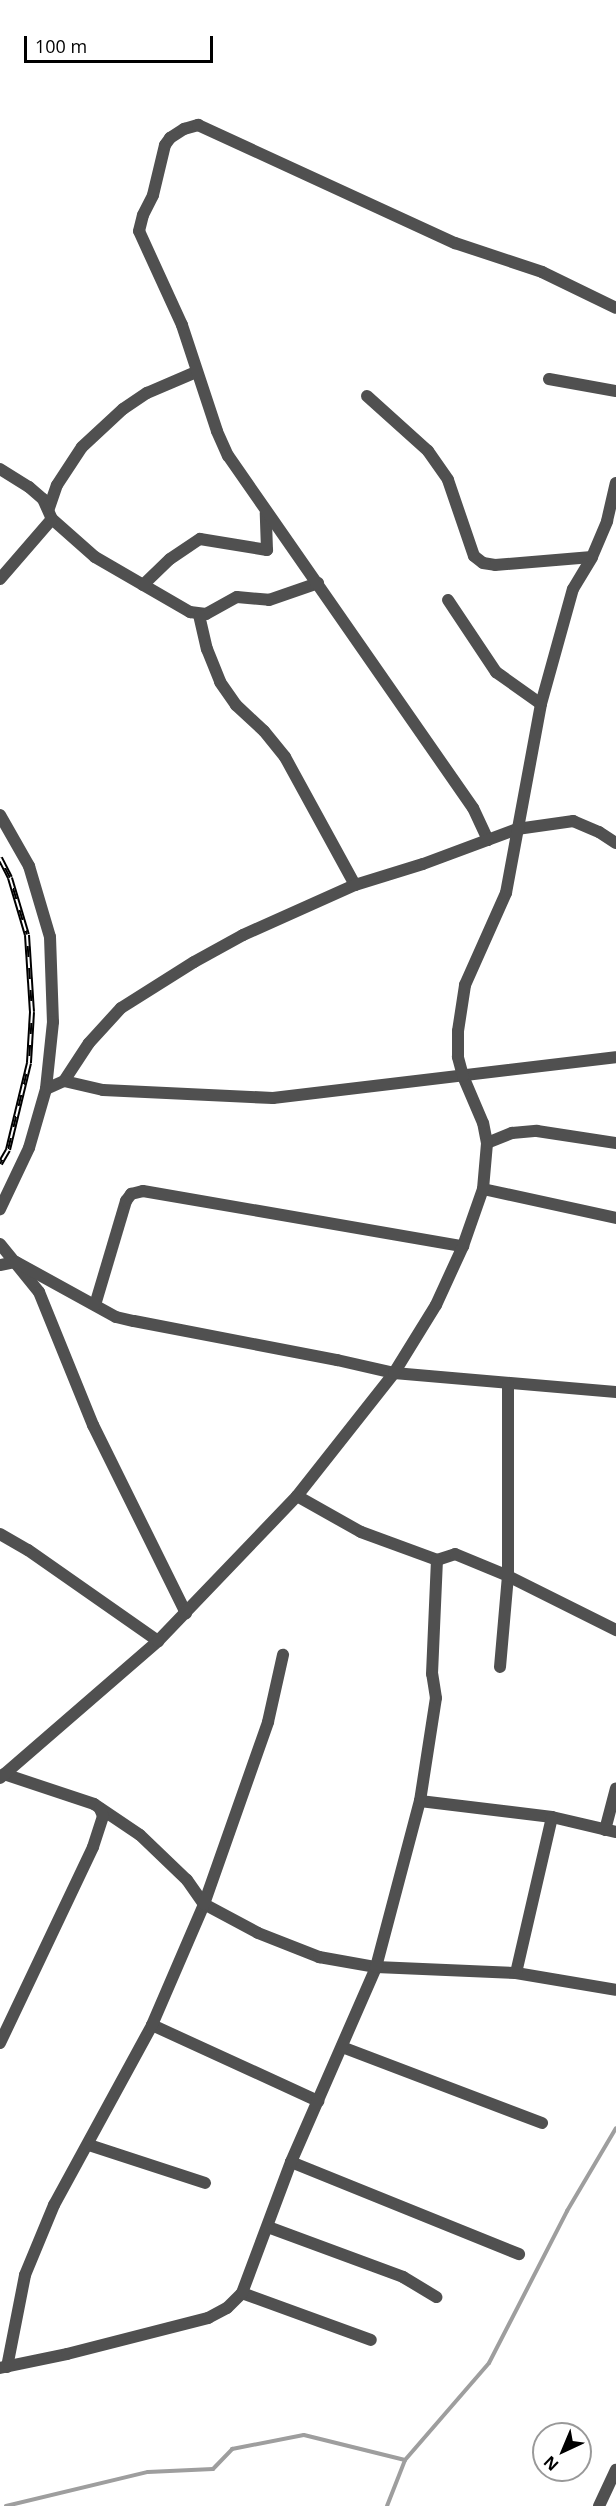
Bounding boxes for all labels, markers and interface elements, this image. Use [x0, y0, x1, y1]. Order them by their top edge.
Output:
scale bar [27, 24, 216, 62]
text: 100 m [35, 34, 87, 58]
north arrow [532, 2422, 592, 2482]
text: N [539, 2451, 563, 2476]

